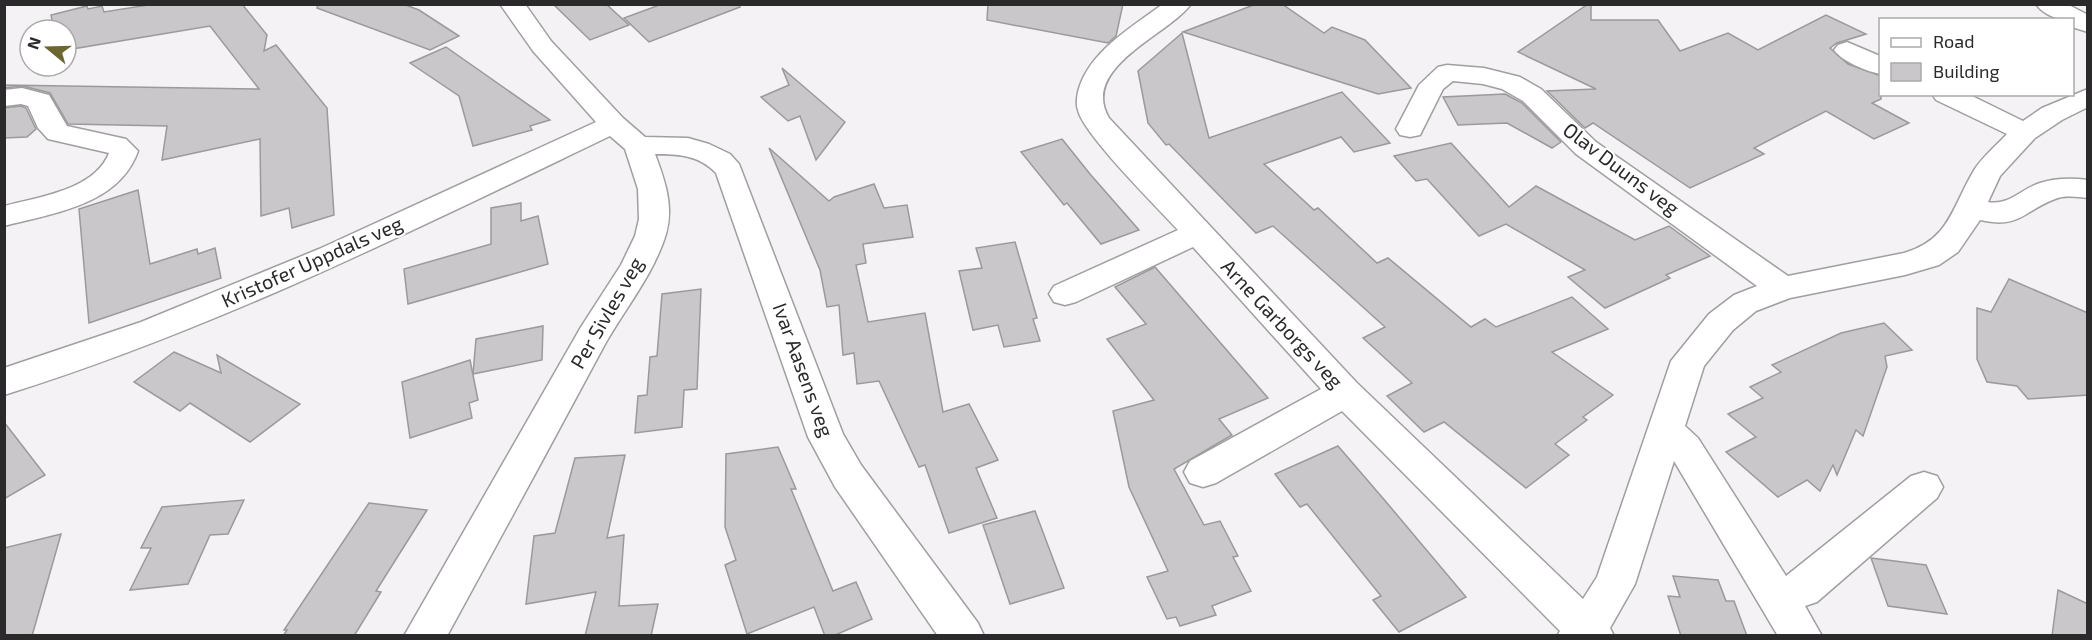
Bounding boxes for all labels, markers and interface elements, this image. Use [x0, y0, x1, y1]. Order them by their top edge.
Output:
north arrow [18, 18, 78, 78]
legend [1879, 18, 2074, 96]
text: Road [1933, 30, 1974, 52]
text: N [22, 34, 44, 52]
text: Building [1933, 60, 2000, 82]
street label: Olav Duuns veg [1559, 117, 1684, 220]
street label: Kristofer Uppdals veg [217, 210, 406, 312]
street label: Per Sivles veg [565, 253, 648, 372]
street label: Arne Garborgs veg [1217, 254, 1349, 393]
street label: Ivar Aasens veg [769, 299, 839, 440]

